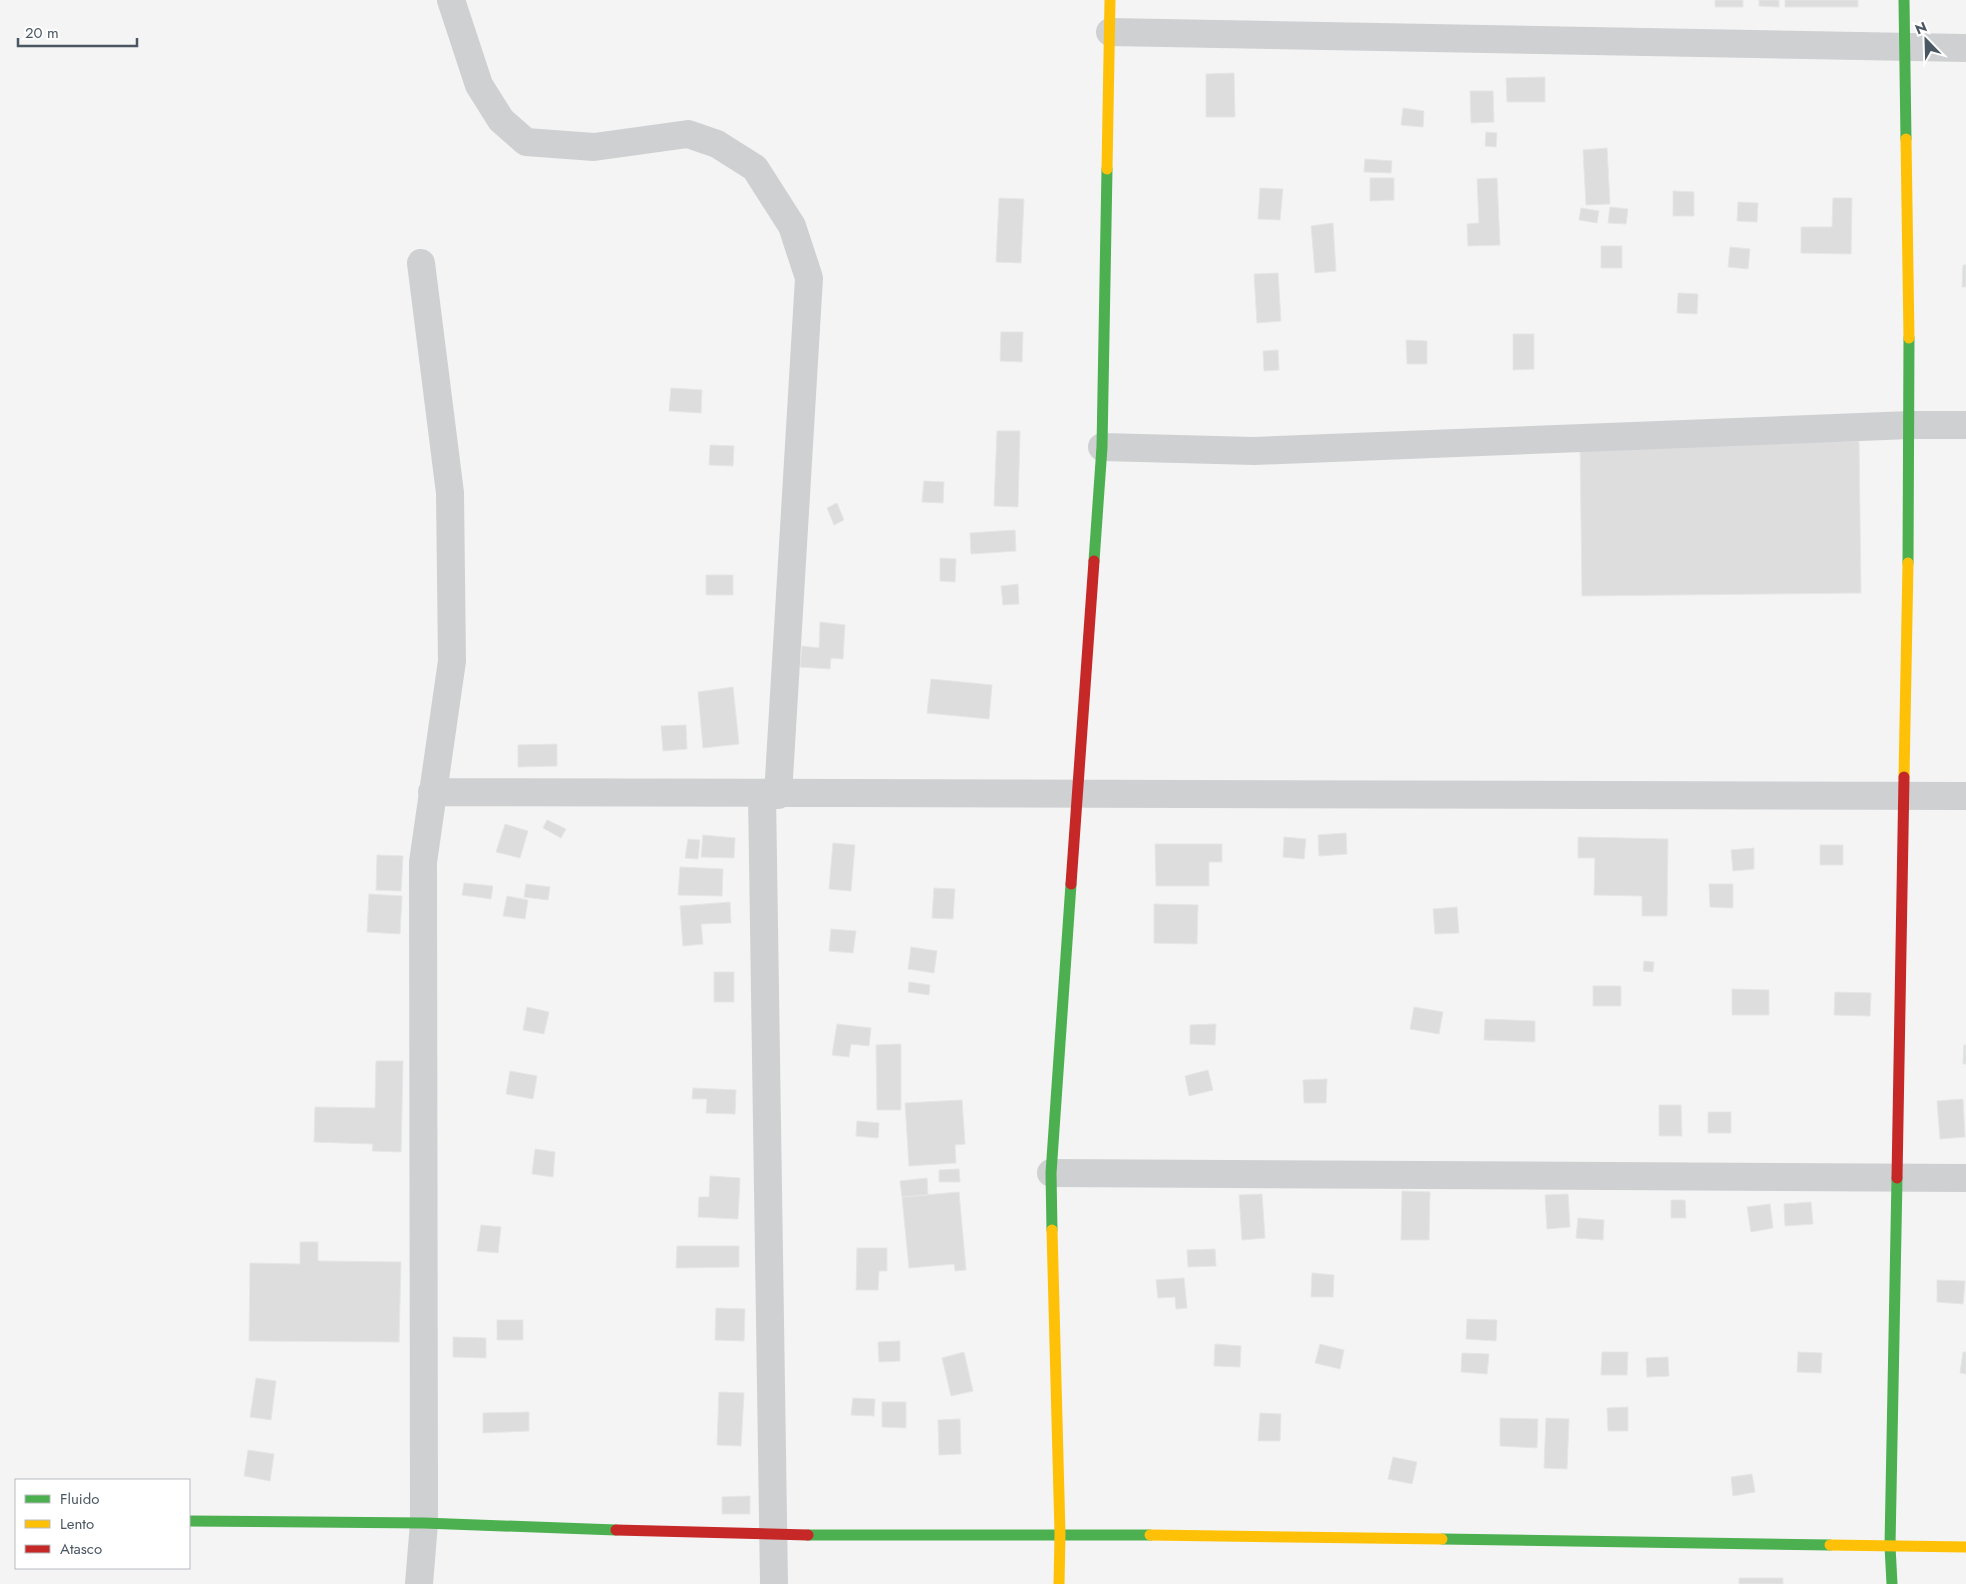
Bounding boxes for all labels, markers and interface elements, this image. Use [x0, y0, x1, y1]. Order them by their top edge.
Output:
scale bar [18, 15, 136, 47]
north arrow [1901, 15, 1951, 65]
text: N [1912, 17, 1930, 39]
text: 20 m [25, 22, 59, 44]
legend [15, 1479, 190, 1569]
text: Fluido [60, 1488, 99, 1510]
text: Lento [60, 1513, 94, 1535]
text: Atasco [60, 1538, 102, 1560]

